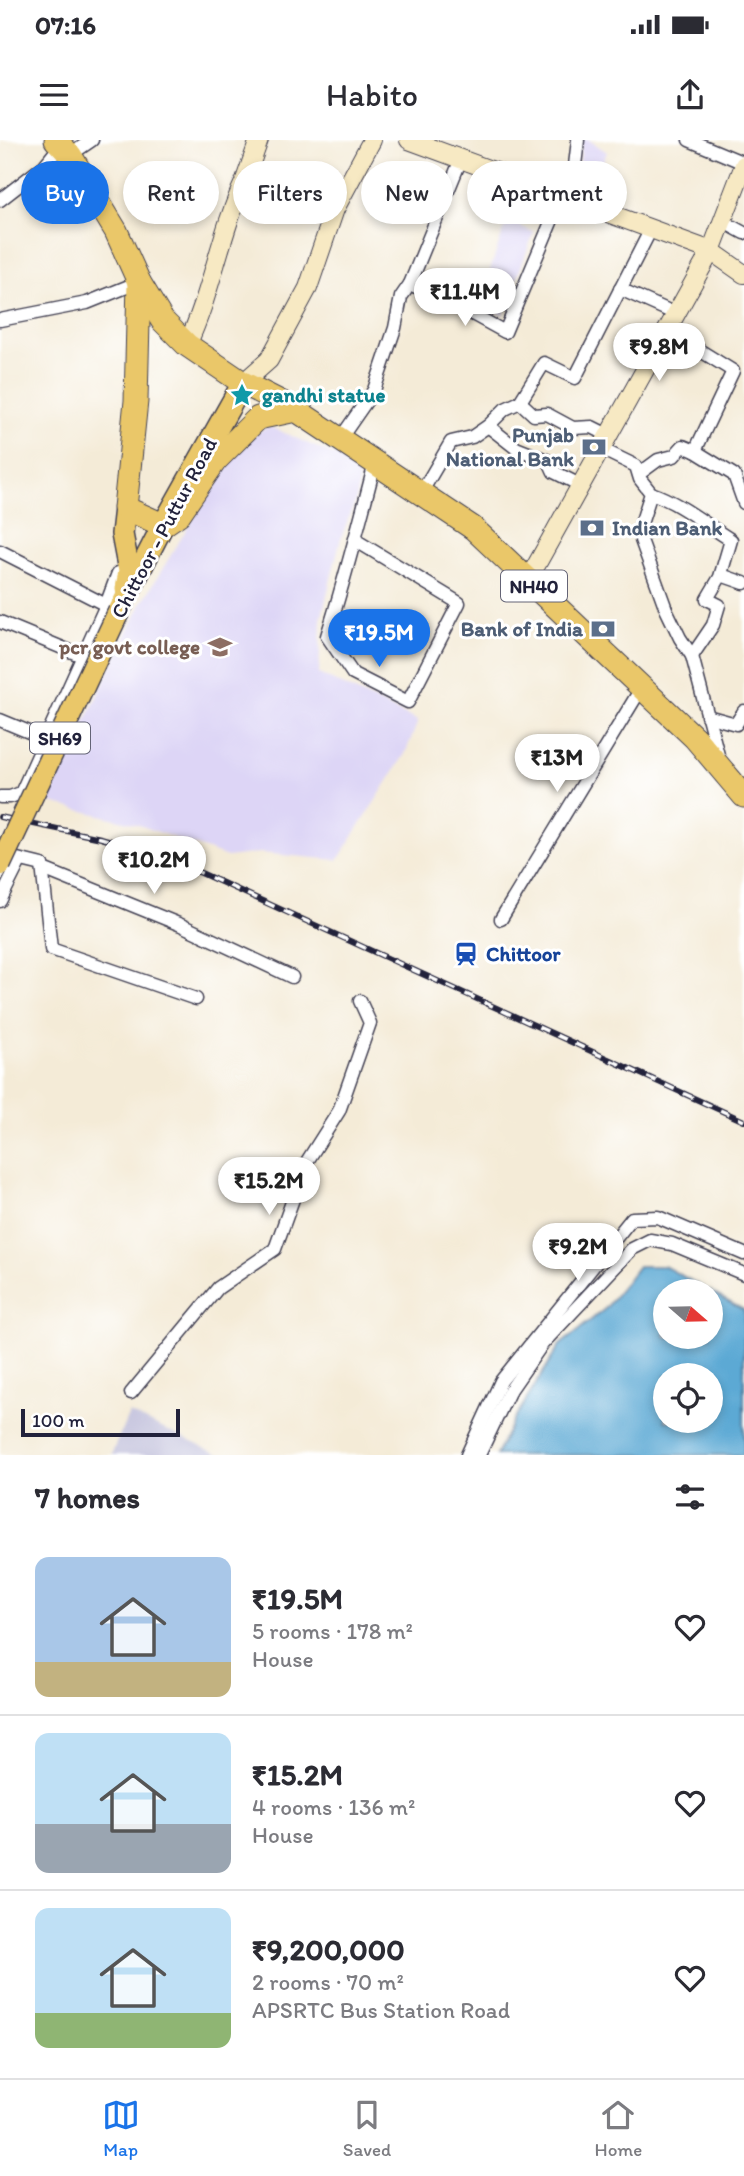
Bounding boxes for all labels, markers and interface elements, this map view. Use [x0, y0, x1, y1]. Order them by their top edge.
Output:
text: 07:16 [35, 9, 96, 41]
icon: menu [35, 76, 73, 114]
text: Habito [326, 76, 418, 114]
icon: share [671, 76, 709, 114]
chip: Buy [21, 161, 109, 224]
chip: Rent [123, 161, 219, 224]
chip: Filters [233, 161, 347, 224]
chip: New [361, 161, 453, 224]
chip: Apartment [467, 161, 627, 224]
pin: ₹11.4M [408, 268, 522, 328]
text: ₹11.4M [430, 277, 500, 305]
pin: ₹9.8M [610, 324, 708, 383]
text: ₹9.8M [629, 332, 689, 360]
place icon: gandhi statue [228, 381, 256, 409]
place label: gandhi statue [262, 382, 385, 408]
place label: Punjab National Bank [446, 422, 574, 471]
street label: Chittoor - Puttur Road [105, 433, 222, 622]
bank icon: Punjab National Bank [580, 433, 608, 461]
bank icon: Indian Bank [578, 514, 606, 542]
place label: Indian Bank [612, 515, 723, 540]
road number: NH40 [501, 570, 567, 602]
pin: ₹19.5M [322, 610, 436, 669]
bank icon: Bank of India [589, 615, 617, 643]
place label: Bank of India [461, 616, 584, 641]
text: ₹19.5M [344, 618, 414, 646]
school or university icon: pcr govt college [206, 633, 234, 661]
place label: pcr govt college [58, 634, 200, 660]
road number: SH69 [30, 722, 90, 754]
pin: ₹13M [516, 734, 598, 794]
text: ₹13M [531, 743, 583, 771]
pin: ₹10.2M [97, 836, 211, 896]
text: ₹10.2M [118, 845, 190, 873]
station icon: Chittoor [452, 940, 480, 968]
place label: Chittoor [486, 941, 561, 966]
pin: ₹15.2M [212, 1158, 326, 1217]
text: ₹15.2M [234, 1166, 304, 1194]
pin: ₹9.2M [529, 1224, 627, 1283]
text: ₹9.2M [548, 1232, 608, 1260]
north arrow [653, 1279, 723, 1349]
map controls [653, 1279, 723, 1433]
button: locate [653, 1363, 723, 1433]
scale bar [21, 1406, 180, 1438]
text: 100 m [32, 1409, 84, 1432]
icon: filters [671, 1478, 709, 1516]
text: 7 homes [35, 1479, 140, 1516]
text: ₹19.5M [252, 1580, 343, 1617]
icon: home [91, 1585, 175, 1669]
icon: heart [671, 1608, 709, 1646]
text: 5 rooms · 178 m² [252, 1617, 413, 1645]
text: House [252, 1645, 314, 1673]
text: ₹15.2M [252, 1756, 343, 1793]
icon: home [91, 1761, 175, 1845]
icon: heart [671, 1784, 709, 1822]
text: 4 rooms · 136 m² [252, 1793, 415, 1821]
text: House [252, 1821, 314, 1849]
text: ₹9,200,000 [252, 1931, 405, 1968]
icon: home [91, 1936, 175, 2020]
icon: heart [671, 1959, 709, 1997]
text: 2 rooms · 70 m² [252, 1968, 404, 1996]
text: APSRTC Bus Station Road [252, 1996, 510, 2024]
tab: Map [102, 2096, 140, 2161]
tab: Saved [343, 2096, 391, 2161]
tab: Home [594, 2096, 642, 2161]

